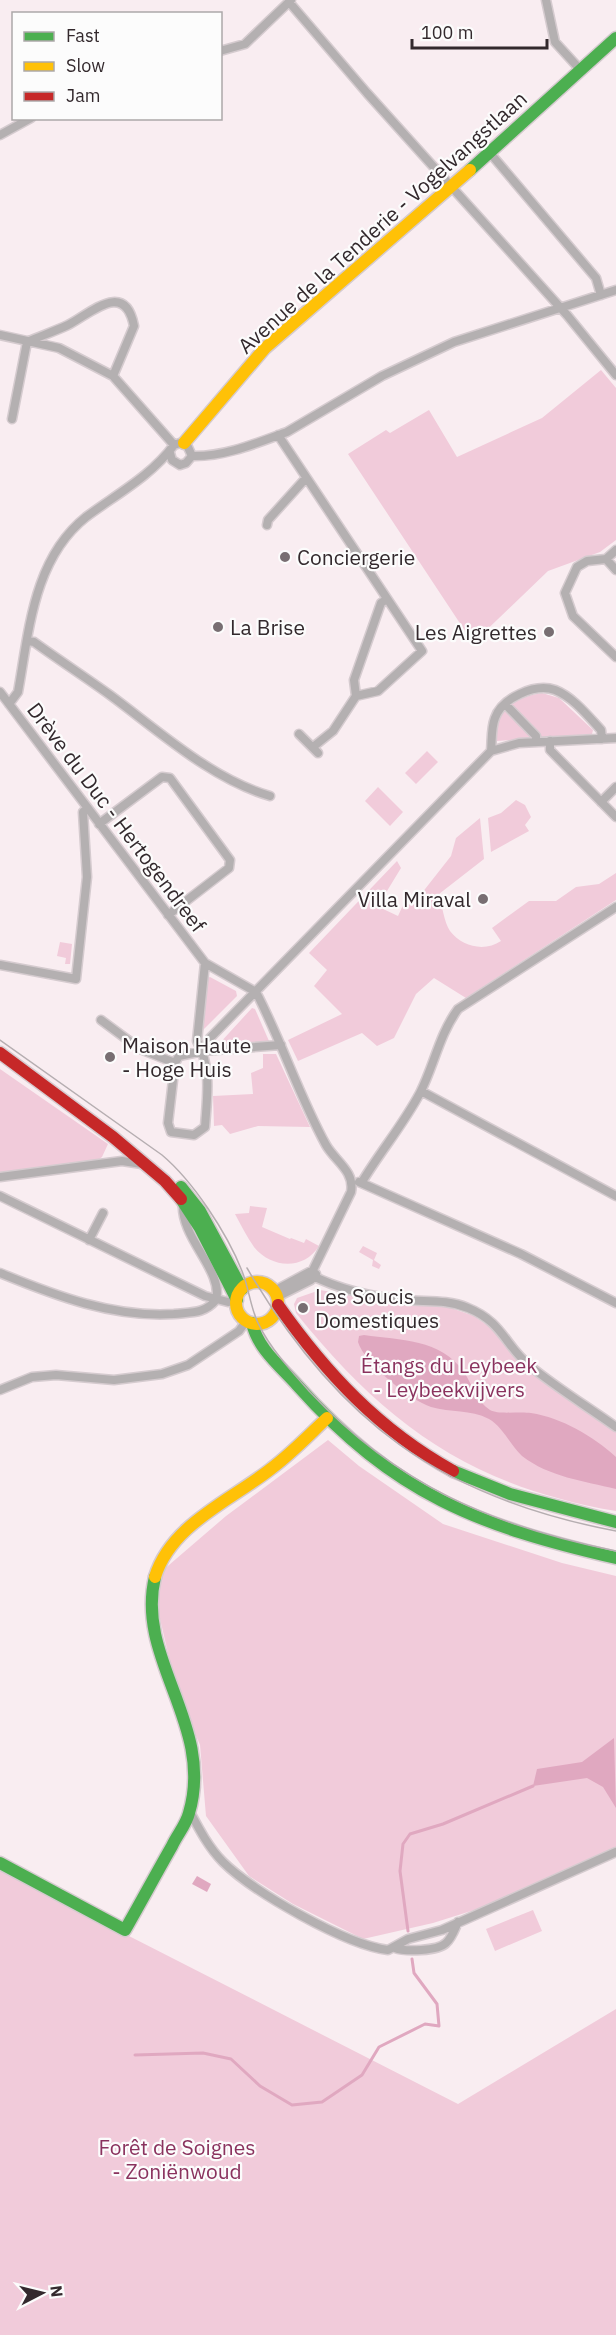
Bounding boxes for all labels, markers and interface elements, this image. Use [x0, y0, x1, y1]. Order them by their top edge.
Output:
legend [12, 12, 222, 120]
scale bar [412, 12, 547, 50]
text: 100 m [421, 21, 473, 44]
text: Fast [66, 24, 100, 47]
text: Slow [66, 54, 105, 77]
text: Jam [66, 84, 101, 107]
street label: Avenue de la Tenderie - Vogelvangstlaan [231, 84, 533, 360]
place label: Conciergerie [297, 543, 415, 571]
marker: Conciergerie [278, 550, 292, 564]
place label: La Brise [230, 613, 305, 641]
place label: Les Aigrettes [415, 618, 537, 646]
marker: La Brise [211, 620, 225, 634]
marker: Les Aigrettes [542, 625, 556, 639]
street label: Drève du Duc - Hertogendreef [21, 696, 213, 938]
place label: Villa Miraval [357, 885, 471, 913]
marker: Villa Miraval [476, 892, 490, 906]
place label: Maison Haute - Hoge Huis [122, 1031, 251, 1083]
marker: Maison Haute - Hoge Huis [103, 1050, 117, 1064]
place label: Les Soucis Domestiques [315, 1282, 439, 1334]
marker: Les Soucis Domestiques [296, 1301, 310, 1315]
park label: Étangs du Leybeek - Leybeekvijvers [361, 1351, 537, 1403]
park label: Forêt de Soignes - Zoniënwoud [98, 2133, 256, 2185]
north arrow [12, 2263, 72, 2323]
text: N [46, 2284, 68, 2298]

